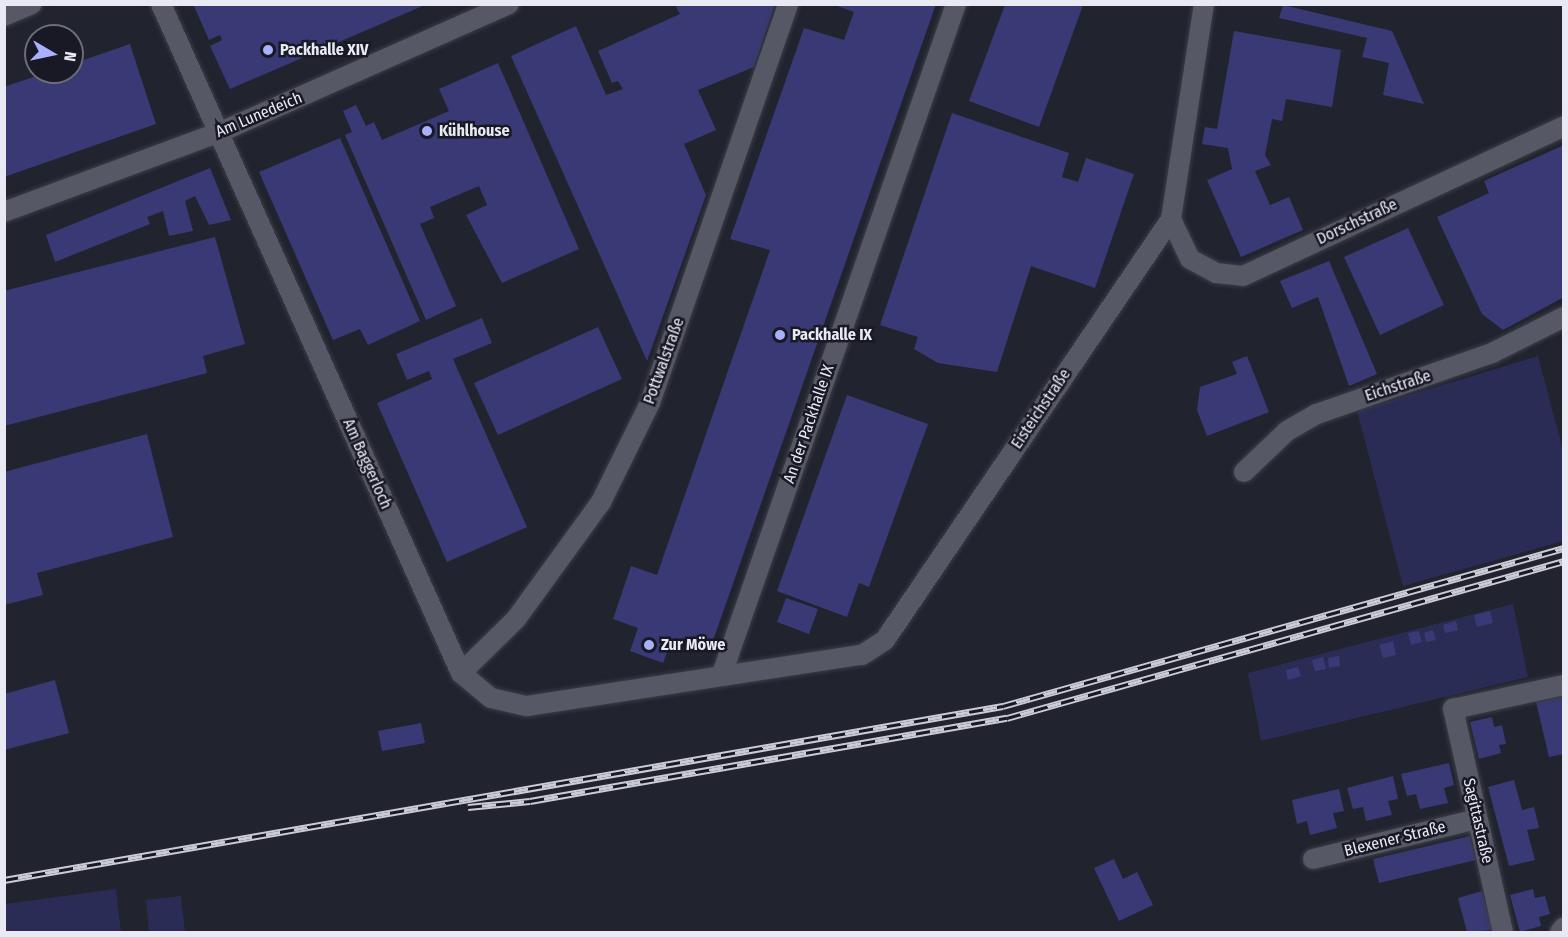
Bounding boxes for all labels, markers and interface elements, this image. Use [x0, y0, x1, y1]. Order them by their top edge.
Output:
north arrow [24, 24, 84, 84]
place label: Packhalle XIV [280, 40, 368, 60]
marker: Packhalle XIV [261, 43, 275, 57]
text: N [60, 50, 80, 63]
street label: Am Lunedeich [213, 88, 305, 142]
place label: Kühlhouse [439, 121, 509, 141]
marker: Kühlhouse [420, 124, 434, 138]
street label: Dorschstraße [1314, 195, 1400, 249]
street label: Pottwalstraße [640, 315, 688, 407]
place label: Packhalle IX [792, 325, 872, 345]
marker: Packhalle IX [773, 328, 787, 342]
street label: An der Packhalle IX [780, 362, 838, 486]
street label: Eisteichstraße [1007, 365, 1075, 453]
street label: Eichstraße [1363, 366, 1433, 406]
street label: Am Baggerloch [338, 416, 396, 512]
place label: Zur Möwe [661, 635, 725, 655]
marker: Zur Möwe [642, 638, 656, 652]
street label: Sagittastraße [1459, 777, 1497, 865]
street label: Blexener Straße [1342, 817, 1448, 861]

